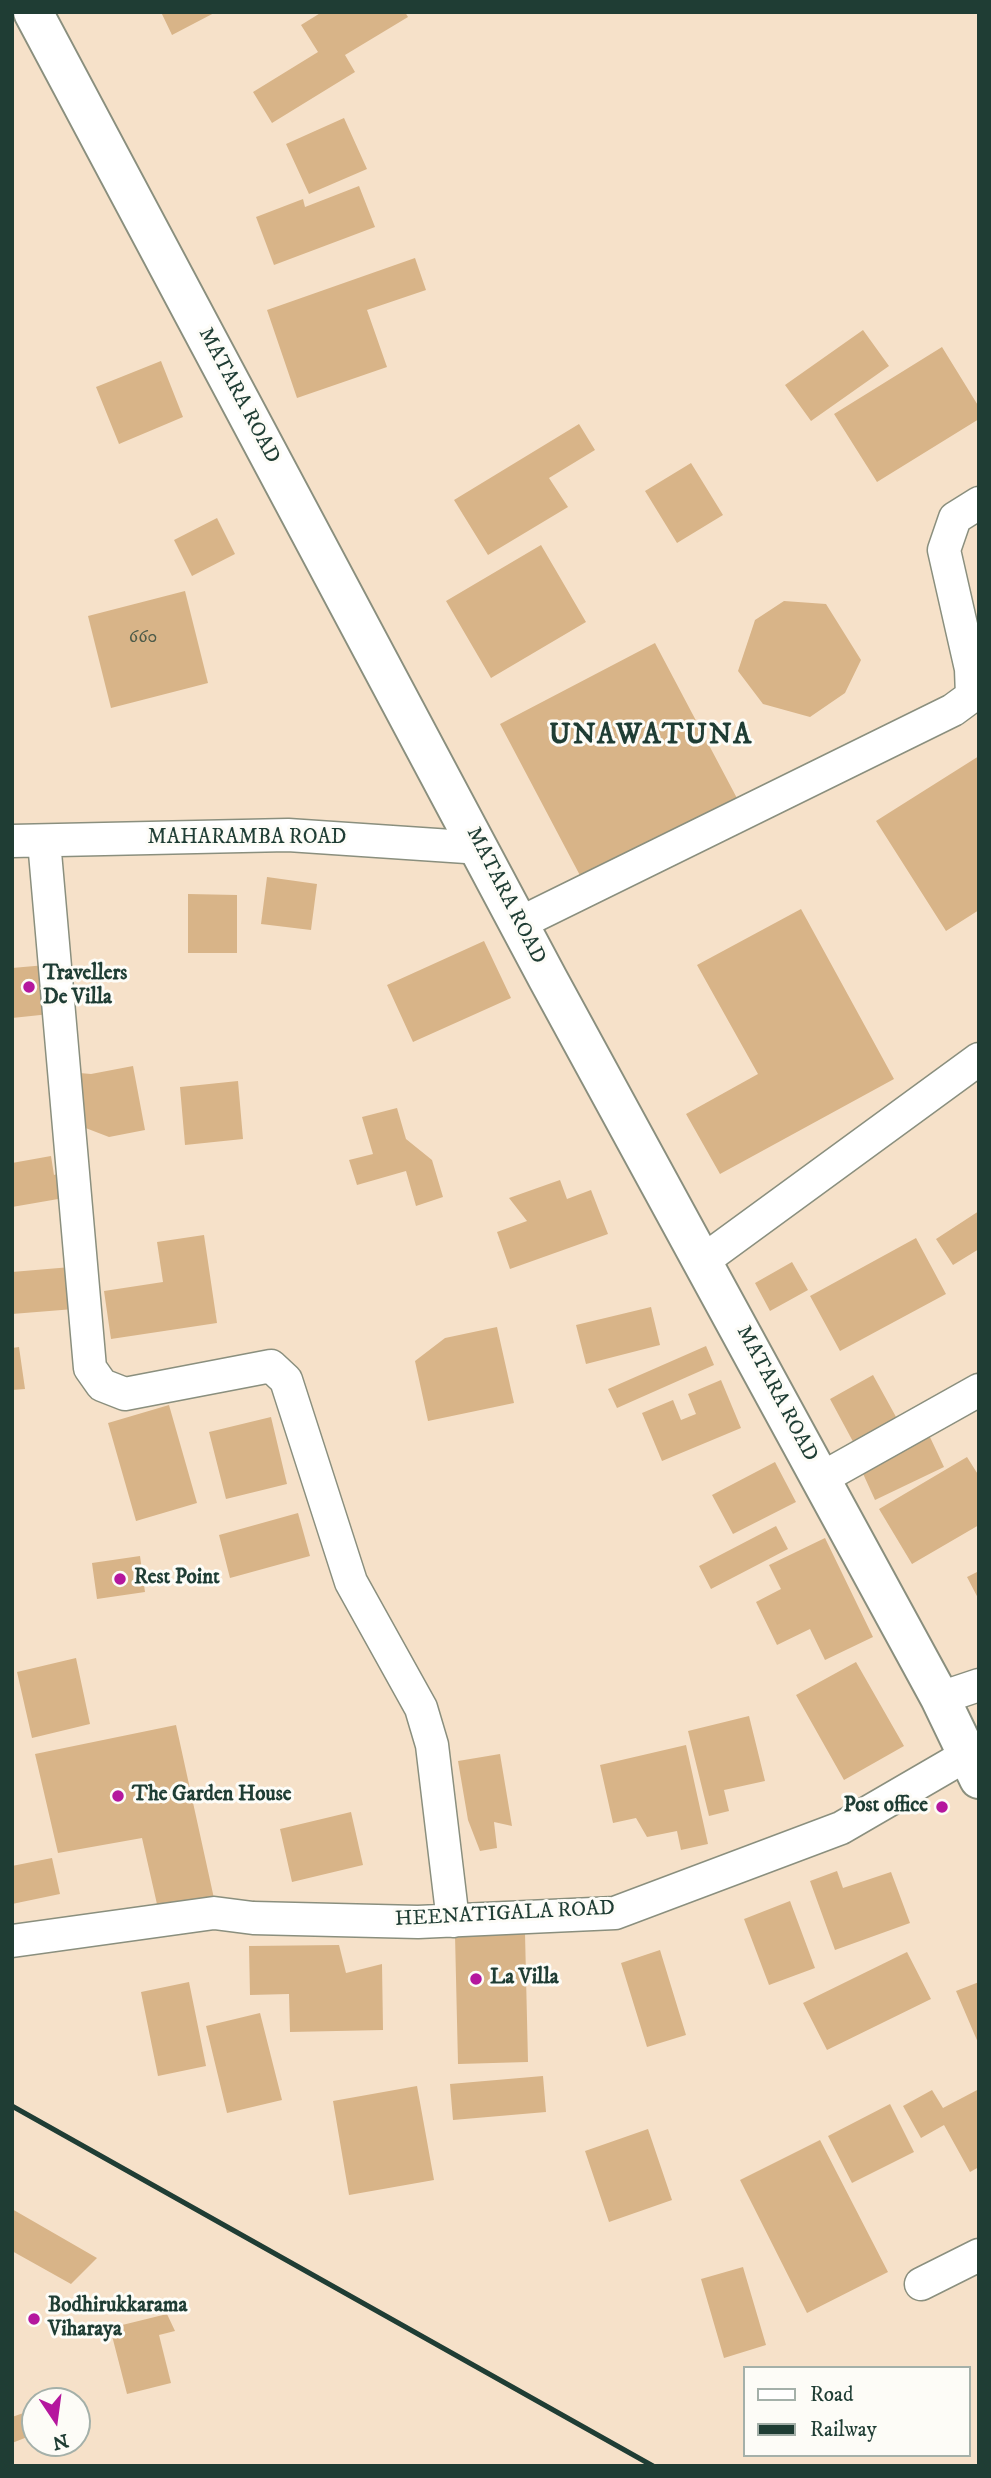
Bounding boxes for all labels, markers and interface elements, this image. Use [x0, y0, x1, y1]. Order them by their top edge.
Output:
street label: MATARA ROAD [192, 324, 284, 468]
house number: 660 [129, 627, 157, 649]
district label: UNAWATUNA [550, 720, 752, 754]
street label: MATARA ROAD [460, 823, 550, 969]
street label: MAHARAMBA ROAD [148, 826, 346, 852]
place label: Travellers De Villa [43, 962, 127, 1012]
marker: Travellers De Villa [21, 979, 37, 995]
street label: MATARA ROAD [730, 1322, 822, 1466]
place label: Rest Point [134, 1566, 220, 1592]
marker: Rest Point [112, 1571, 128, 1587]
place label: The Garden House [132, 1783, 291, 1809]
marker: The Garden House [110, 1788, 126, 1804]
place label: Post office [843, 1794, 928, 1820]
marker: Post office [934, 1799, 950, 1815]
street label: HEENATIGALA ROAD [394, 1897, 616, 1933]
place label: La Villa [490, 1966, 559, 1992]
marker: La Villa [468, 1971, 484, 1987]
place label: Bodhirukkarama Viharaya [48, 2294, 188, 2344]
marker: Bodhirukkarama Viharaya [26, 2311, 42, 2327]
legend [743, 2366, 970, 2457]
text: Road [810, 2382, 854, 2408]
north arrow [21, 2387, 91, 2457]
text: Railway [810, 2417, 877, 2443]
text: N [50, 2428, 71, 2454]

